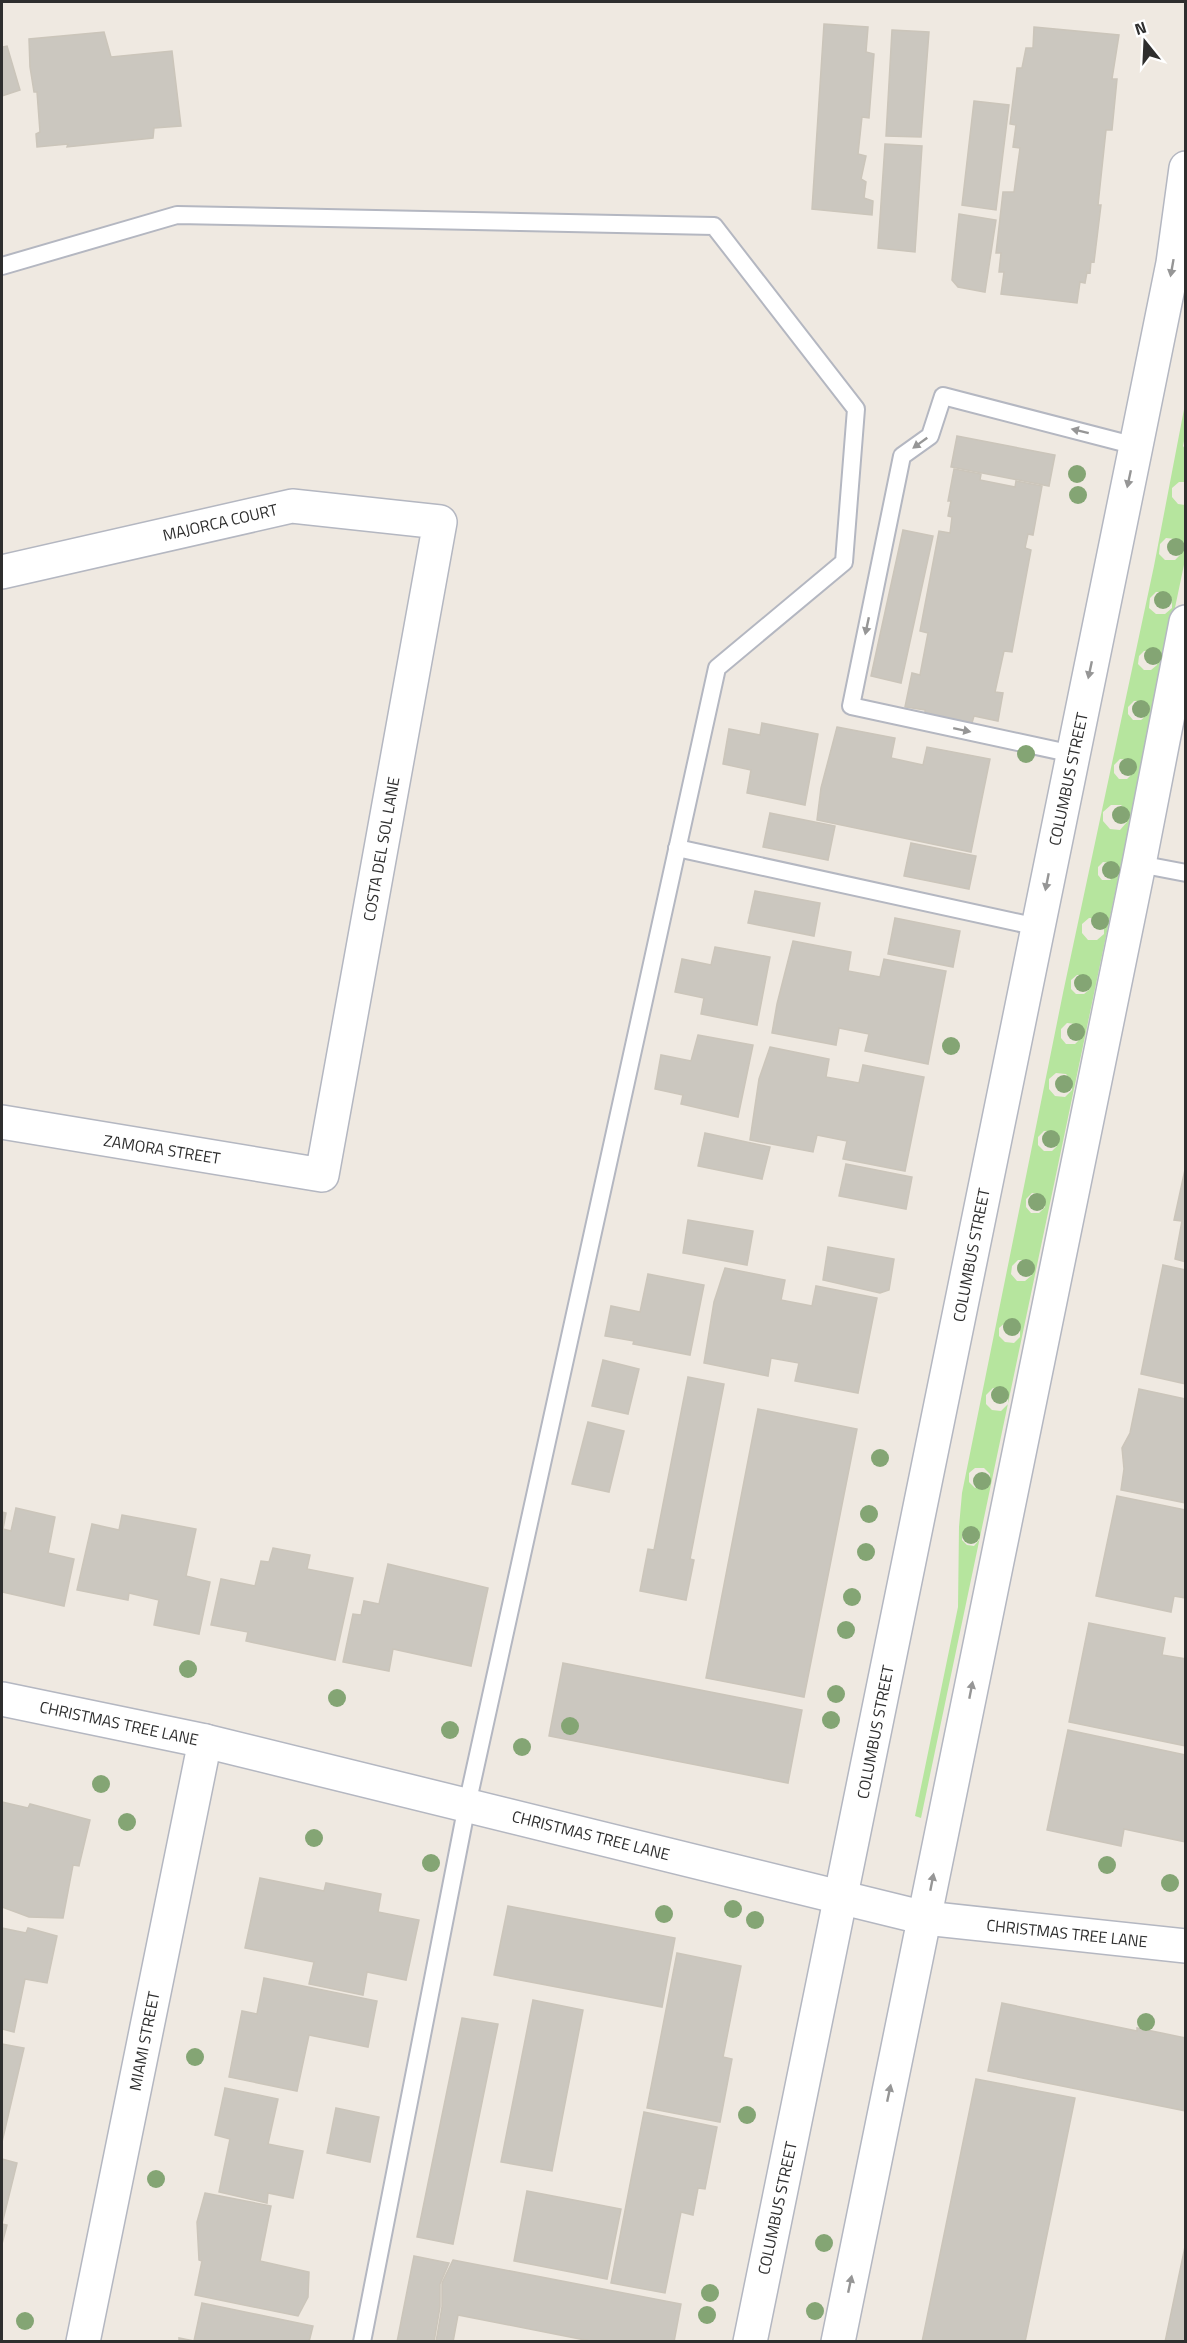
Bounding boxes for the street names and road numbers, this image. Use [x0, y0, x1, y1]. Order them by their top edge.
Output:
street label: MAJORCA COURT [160, 497, 280, 547]
street label: COLUMBUS STREET [1042, 710, 1094, 848]
street label: COSTA DEL SOL LANE [356, 775, 406, 923]
street label: ZAMORA STREET [102, 1128, 223, 1170]
street label: COLUMBUS STREET [946, 1186, 996, 1324]
street label: COLUMBUS STREET [850, 1663, 900, 1801]
street label: CHRISTMAS TREE LANE [37, 1694, 201, 1752]
street label: CHRISTMAS TREE LANE [510, 1804, 673, 1866]
street label: CHRISTMAS TREE LANE [985, 1913, 1149, 1953]
street label: MIAMI STREET [123, 1989, 166, 2093]
street label: COLUMBUS STREET [751, 2139, 803, 2277]

